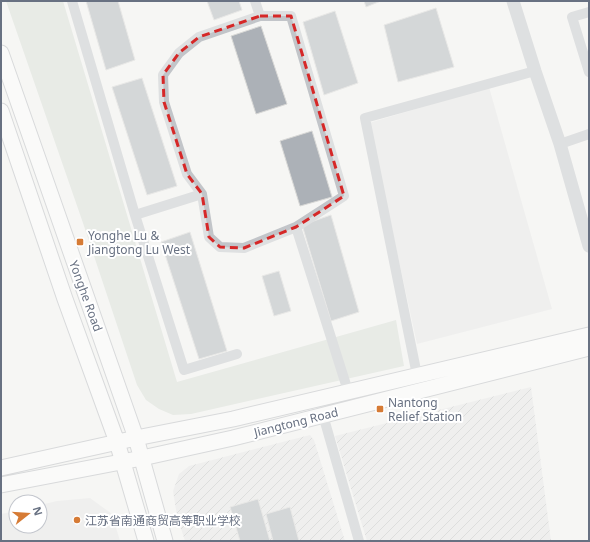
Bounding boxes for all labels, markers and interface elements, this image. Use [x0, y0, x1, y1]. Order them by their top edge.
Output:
place label: Yonghe Lu & Jiangtong Lu West [87, 227, 191, 258]
marker: Yonghe Lu & Jiangtong Lu West [75, 237, 85, 247]
street label: Yonghe Road [65, 258, 107, 334]
place label: Nantong Relief Station [388, 394, 462, 425]
street label: Jiangtong Road [251, 403, 340, 441]
marker: Nantong Relief Station [375, 404, 385, 414]
north arrow [8, 494, 48, 534]
text: N [30, 504, 47, 517]
place label: 江苏省南通商贸高等职业学校 [85, 512, 241, 529]
marker: 江苏省南通商贸高等职业学校 [72, 515, 82, 525]

